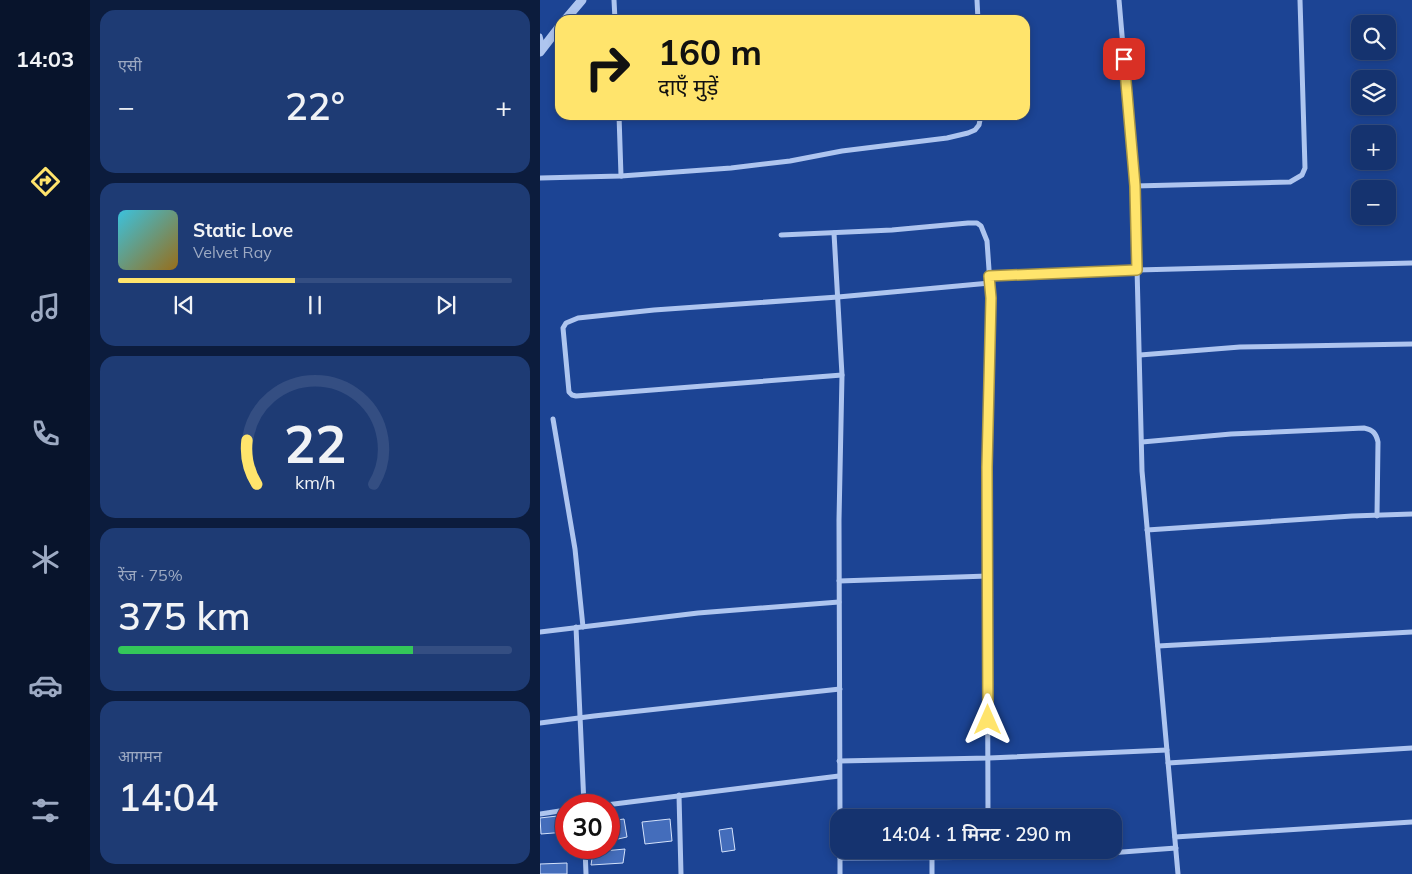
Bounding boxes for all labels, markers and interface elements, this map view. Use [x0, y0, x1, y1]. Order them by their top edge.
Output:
map controls [1351, 15, 1396, 225]
button: search [1351, 15, 1396, 60]
text: 160 m [658, 30, 762, 74]
icon: right [575, 35, 640, 100]
pin [1103, 38, 1145, 80]
text: 14:03 [16, 45, 74, 73]
icon: arrive [1110, 45, 1138, 73]
text: एसी [118, 55, 142, 75]
button: layers [1351, 70, 1396, 115]
text: दाएँ मुड़ें [658, 73, 718, 101]
text: 22° [285, 82, 345, 130]
text: − [118, 89, 135, 124]
text: + [495, 89, 512, 124]
button: + [1351, 125, 1396, 170]
icon: directions [28, 164, 63, 199]
button: − [1351, 180, 1396, 225]
text: Static Love [193, 218, 293, 242]
text: Velvet Ray [193, 242, 272, 262]
icon: music [28, 290, 63, 325]
icon: previous [170, 291, 198, 319]
icon: pause [301, 291, 329, 319]
icon: next [432, 291, 460, 319]
text: 22 [284, 411, 346, 476]
icon: phone [28, 416, 63, 451]
text: km/h [295, 471, 335, 493]
icon: climate [28, 542, 63, 577]
text: रेंज · 75% [118, 565, 183, 585]
text: 375 km [118, 592, 251, 640]
icon: car [28, 668, 63, 703]
position arrow [961, 693, 1013, 745]
text: आगमन [118, 746, 162, 766]
text: 14:04 [118, 773, 218, 821]
icon: filters [28, 793, 63, 828]
speed limit sign: 30 [555, 794, 620, 859]
text: 14:04 · 1 मिनट · 290 m [881, 822, 1071, 846]

